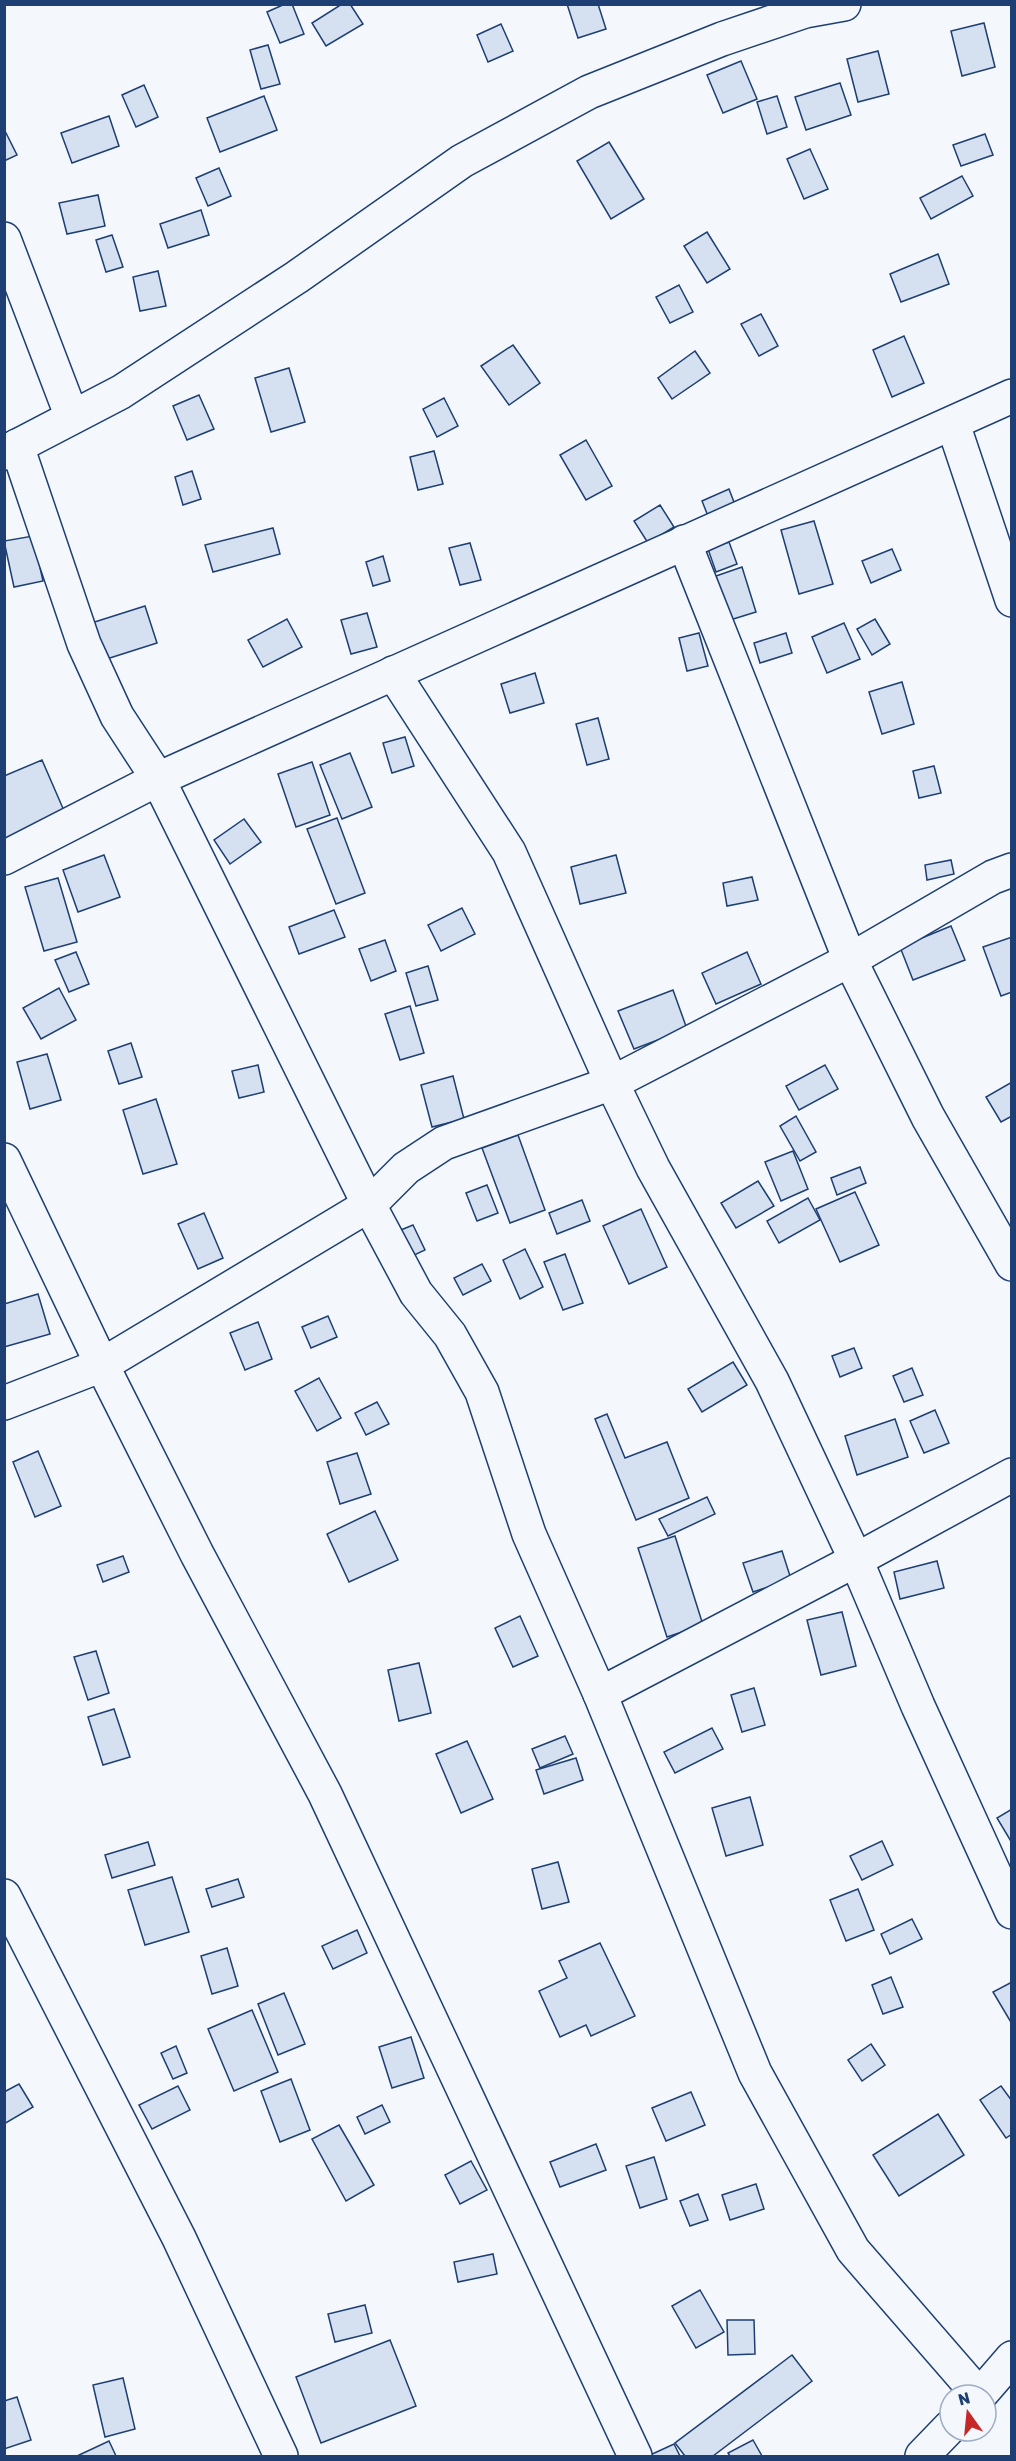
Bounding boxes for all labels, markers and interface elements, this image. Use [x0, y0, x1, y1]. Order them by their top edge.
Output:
north arrow [938, 2383, 998, 2443]
text: N [956, 2388, 972, 2410]

